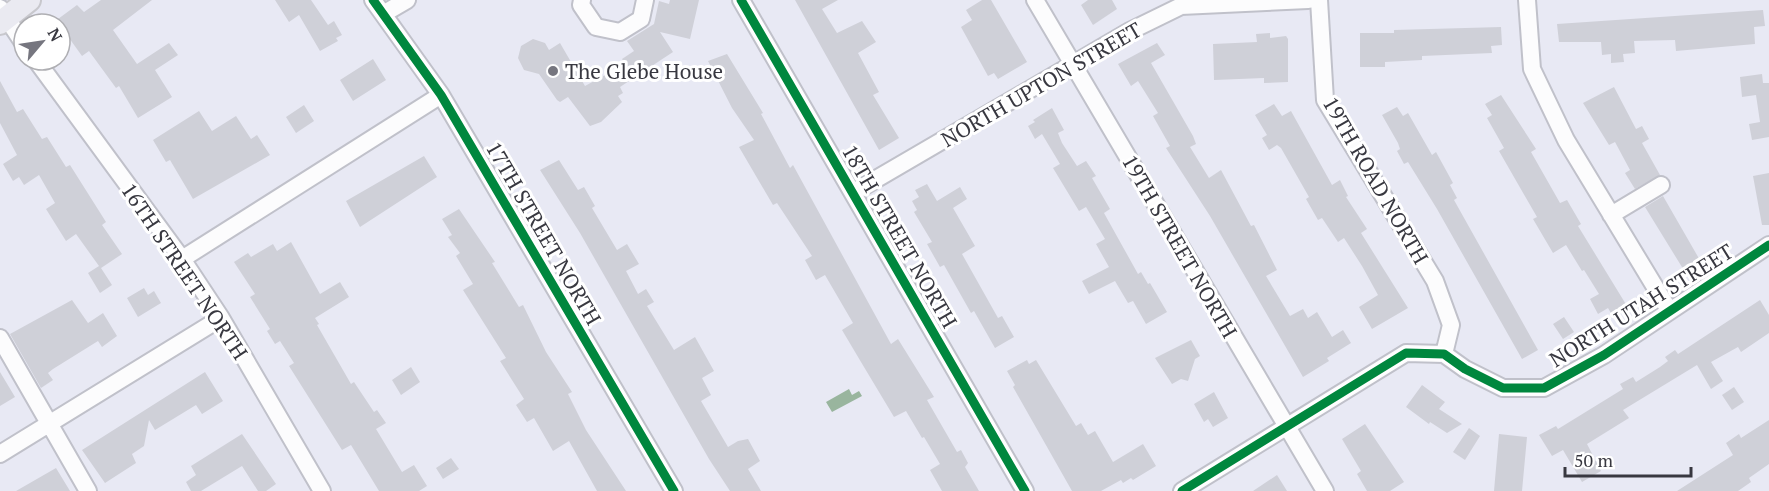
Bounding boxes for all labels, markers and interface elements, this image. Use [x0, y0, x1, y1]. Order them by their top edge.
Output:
north arrow [12, 12, 72, 72]
street label: NORTH UPTON STREET [936, 15, 1146, 153]
text: N [43, 24, 68, 45]
place label: The Glebe House [565, 57, 723, 85]
marker: The Glebe House [546, 64, 560, 78]
street label: 19TH ROAD NORTH [1317, 91, 1435, 269]
street label: 17TH STREET NORTH [480, 136, 608, 330]
street label: 18TH STREET NORTH [836, 139, 964, 333]
street label: 19TH STREET NORTH [1116, 149, 1244, 343]
street label: 16TH STREET NORTH [115, 177, 255, 365]
street label: NORTH UTAH STREET [1544, 237, 1738, 373]
scale bar [1565, 440, 1691, 478]
text: 50 m [1574, 448, 1614, 472]

